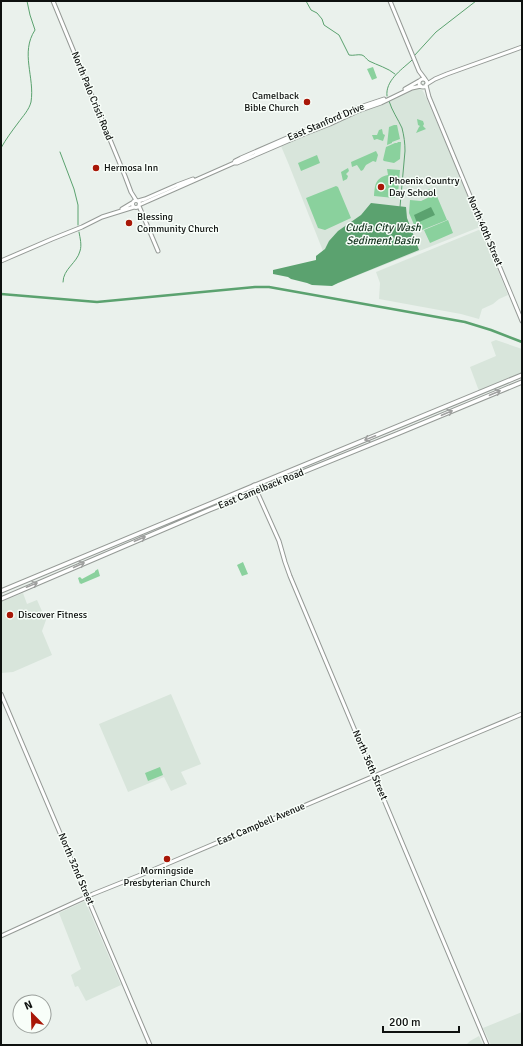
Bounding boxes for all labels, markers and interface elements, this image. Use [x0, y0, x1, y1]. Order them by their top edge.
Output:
street label: North Palo Cristi Road [69, 50, 115, 142]
place label: Camelback Bible Church [244, 90, 299, 114]
marker: Camelback Bible Church [302, 97, 312, 107]
street label: East Stanford Drive [286, 100, 366, 144]
place label: Hermosa Inn [104, 162, 158, 174]
marker: Hermosa Inn [91, 163, 101, 173]
place label: Phoenix Country Day School [389, 175, 460, 199]
marker: Phoenix Country Day School [376, 182, 386, 192]
street label: North 40th Street [465, 194, 505, 268]
place label: Blessing Community Church [137, 211, 219, 235]
marker: Blessing Community Church [124, 218, 134, 228]
water label: Cudia City Wash Sediment Basin [345, 221, 422, 247]
one-way arrow [489, 388, 501, 396]
one-way arrow [440, 409, 452, 416]
one-way arrow [364, 435, 376, 443]
street label: East Camelback Road [216, 466, 306, 512]
one-way arrow [134, 534, 146, 542]
one-way arrow [73, 561, 85, 568]
one-way arrow [25, 581, 37, 589]
place label: Discover Fitness [18, 609, 88, 621]
marker: Discover Fitness [5, 610, 15, 620]
street label: North 36th Street [350, 728, 390, 802]
street label: East Campbell Avenue [215, 800, 307, 848]
street label: North 32nd Street [55, 831, 97, 907]
marker: Morningside Presbyterian Church [162, 854, 172, 864]
place label: Morningside Presbyterian Church [124, 865, 210, 889]
north arrow [12, 994, 52, 1034]
text: N [22, 998, 34, 1013]
scale bar [383, 1008, 459, 1034]
text: 200 m [389, 1015, 421, 1030]

